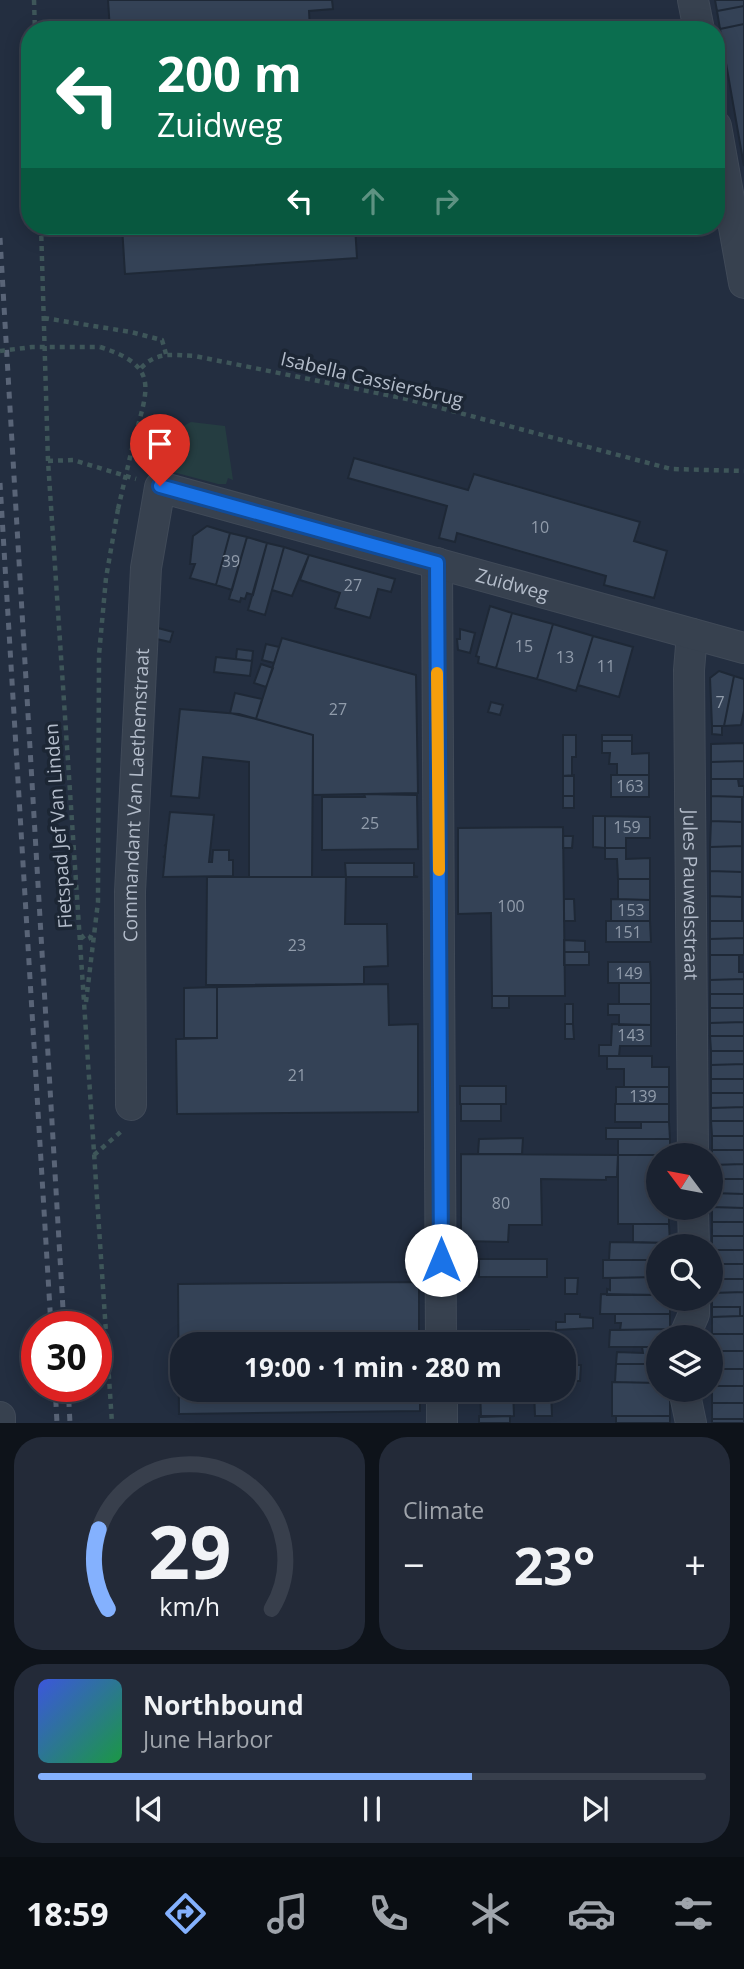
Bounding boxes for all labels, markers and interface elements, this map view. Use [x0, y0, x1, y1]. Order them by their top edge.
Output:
text: 200 m [157, 40, 302, 106]
icon: left [42, 49, 133, 140]
text: Zuidweg [157, 103, 283, 146]
icon: left [281, 182, 319, 220]
icon: ahead [354, 182, 392, 220]
icon: right [427, 182, 465, 220]
street label: Isabella Cassiersbrug [278, 345, 466, 413]
pin [130, 414, 190, 486]
icon: arrive [141, 425, 179, 463]
house number: 10 [531, 516, 549, 538]
house number: 39 [222, 550, 240, 572]
street label: Zuidweg [473, 562, 552, 607]
house number: 27 [344, 574, 362, 596]
house number: 15 [515, 635, 533, 657]
house number: 13 [556, 646, 574, 668]
street label: Commandant Van Laethemstraat [117, 647, 155, 942]
house number: 11 [597, 655, 615, 677]
house number: 7 [715, 691, 725, 713]
house number: 27 [329, 698, 347, 720]
street label: Fietspad Jef Van Linden [38, 722, 78, 930]
house number: 163 [616, 775, 644, 797]
street label: Jules Pauwelsstraat [677, 807, 705, 981]
house number: 25 [361, 812, 379, 834]
house number: 159 [613, 816, 641, 838]
house number: 100 [497, 895, 525, 917]
house number: 153 [617, 899, 645, 921]
house number: 151 [614, 921, 642, 943]
house number: 23 [288, 934, 306, 956]
house number: 149 [615, 962, 643, 984]
house number: 143 [617, 1024, 645, 1046]
house number: 21 [288, 1064, 306, 1086]
house number: 139 [629, 1085, 657, 1107]
north arrow [646, 1143, 723, 1220]
map controls [646, 1143, 723, 1402]
house number: 80 [492, 1192, 510, 1214]
position arrow [404, 1223, 478, 1297]
button: search [646, 1234, 723, 1311]
speed limit sign: 30 [21, 1311, 112, 1402]
button: layers [646, 1325, 723, 1402]
text: 19:00 · 1 min · 280 m [244, 1349, 502, 1385]
text: Climate [403, 1494, 484, 1526]
text: 29 [148, 1502, 231, 1601]
text: 23° [514, 1529, 595, 1600]
text: − [403, 1538, 425, 1590]
text: + [684, 1538, 706, 1590]
text: km/h [159, 1589, 220, 1623]
text: Northbound [143, 1687, 304, 1723]
text: June Harbor [143, 1723, 273, 1755]
icon: previous [130, 1790, 168, 1828]
icon: pause [353, 1790, 391, 1828]
icon: next [576, 1790, 614, 1828]
icon: directions [161, 1889, 210, 1938]
icon: music [263, 1889, 312, 1938]
icon: phone [364, 1889, 413, 1938]
icon: climate [466, 1889, 515, 1938]
icon: car [567, 1889, 616, 1938]
icon: filters [669, 1889, 718, 1938]
text: 18:59 [26, 1892, 109, 1935]

